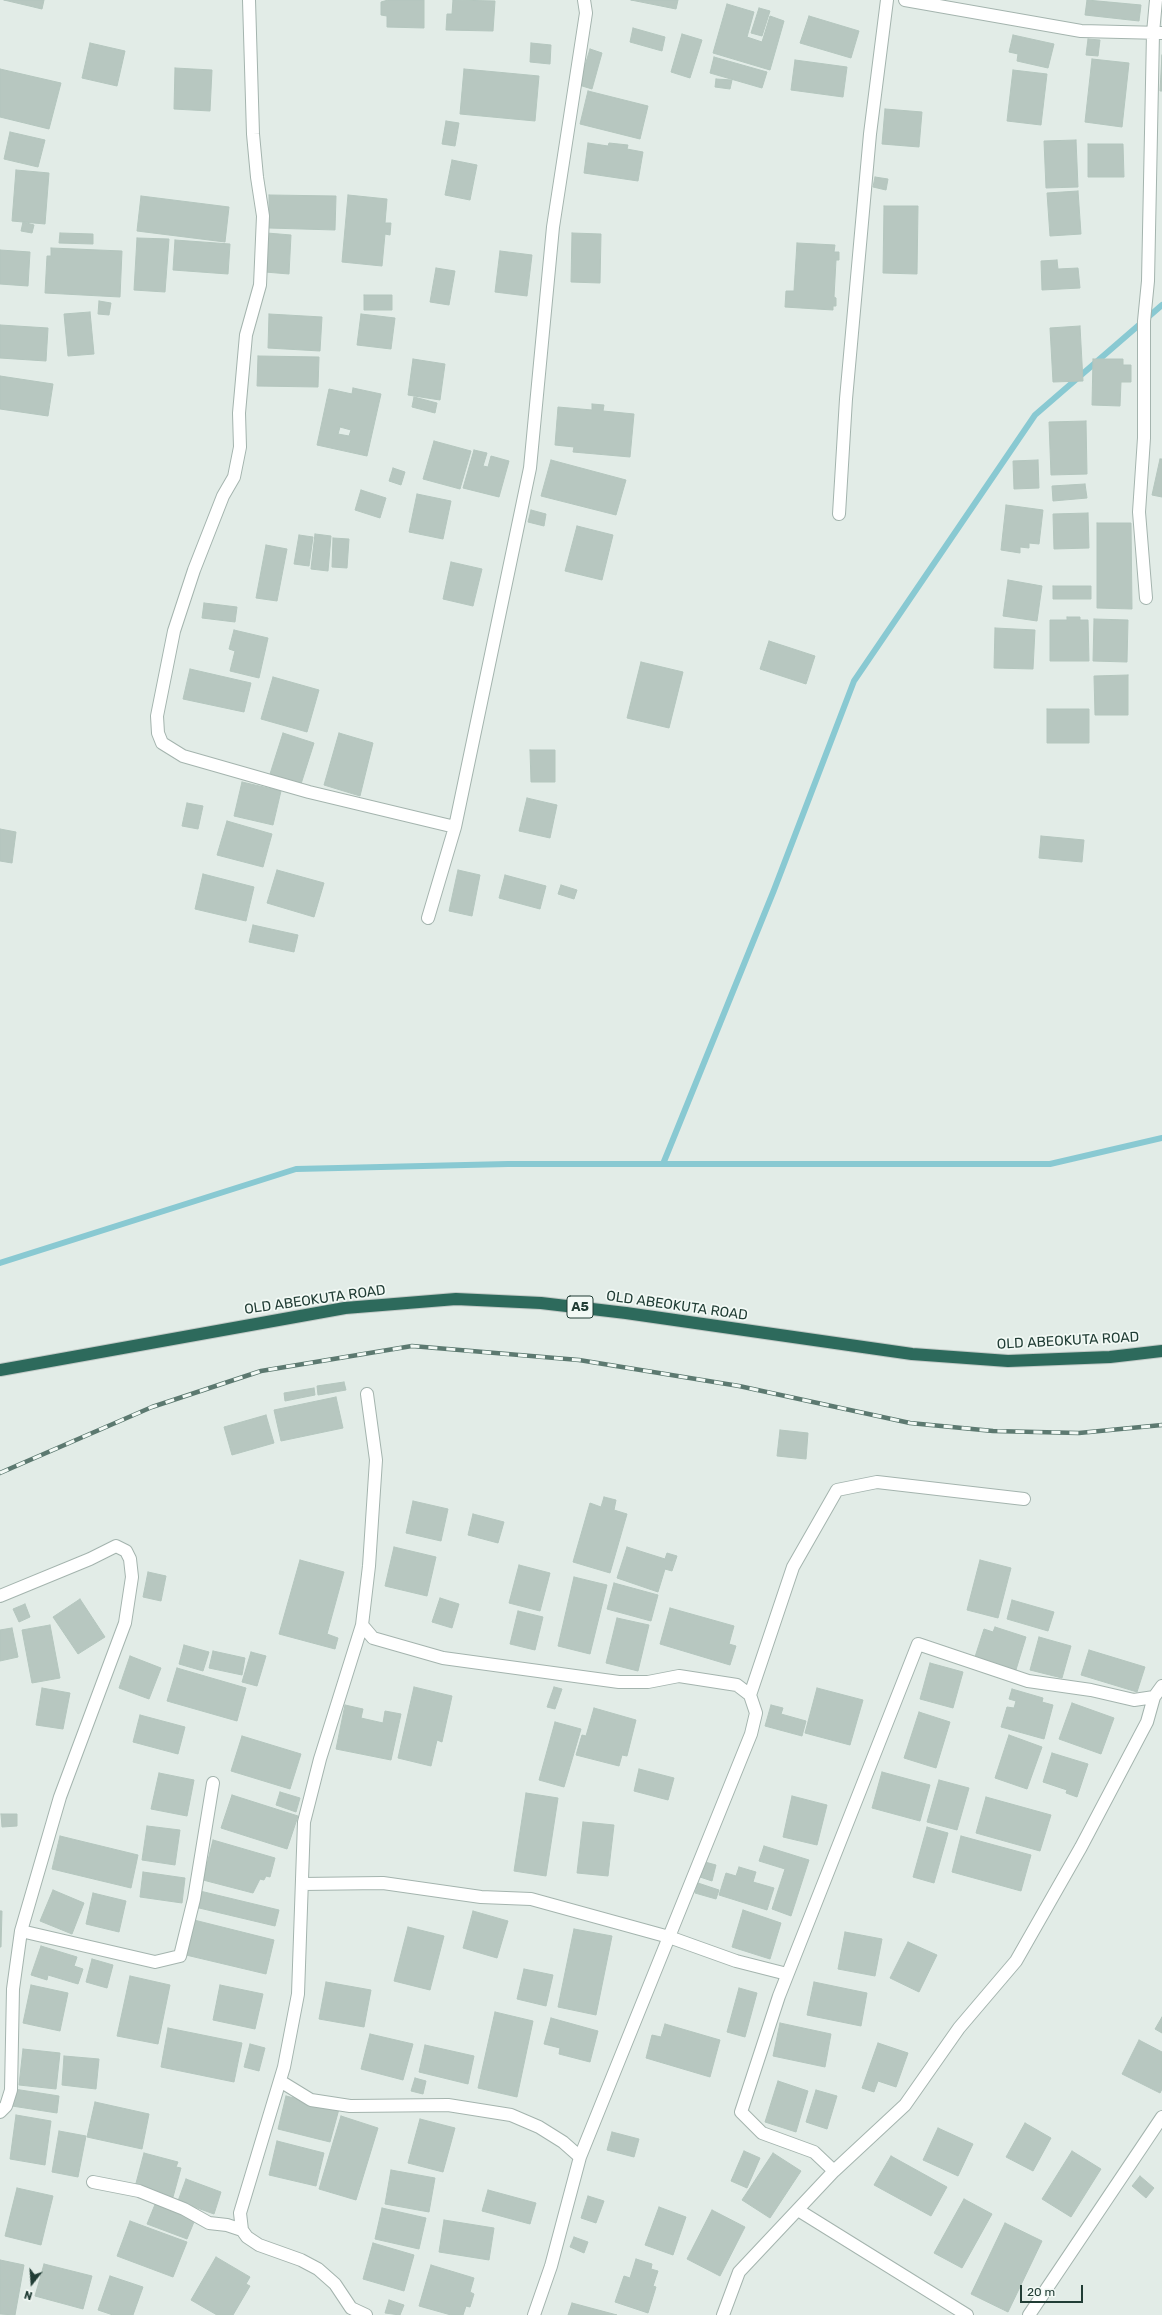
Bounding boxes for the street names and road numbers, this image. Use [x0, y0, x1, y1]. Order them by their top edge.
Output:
street label: OLD ABEOKUTA ROAD [243, 1282, 387, 1318]
street label: OLD ABEOKUTA ROAD [605, 1288, 749, 1324]
road number: A5 [567, 1296, 593, 1318]
street label: OLD ABEOKUTA ROAD [996, 1329, 1140, 1353]

